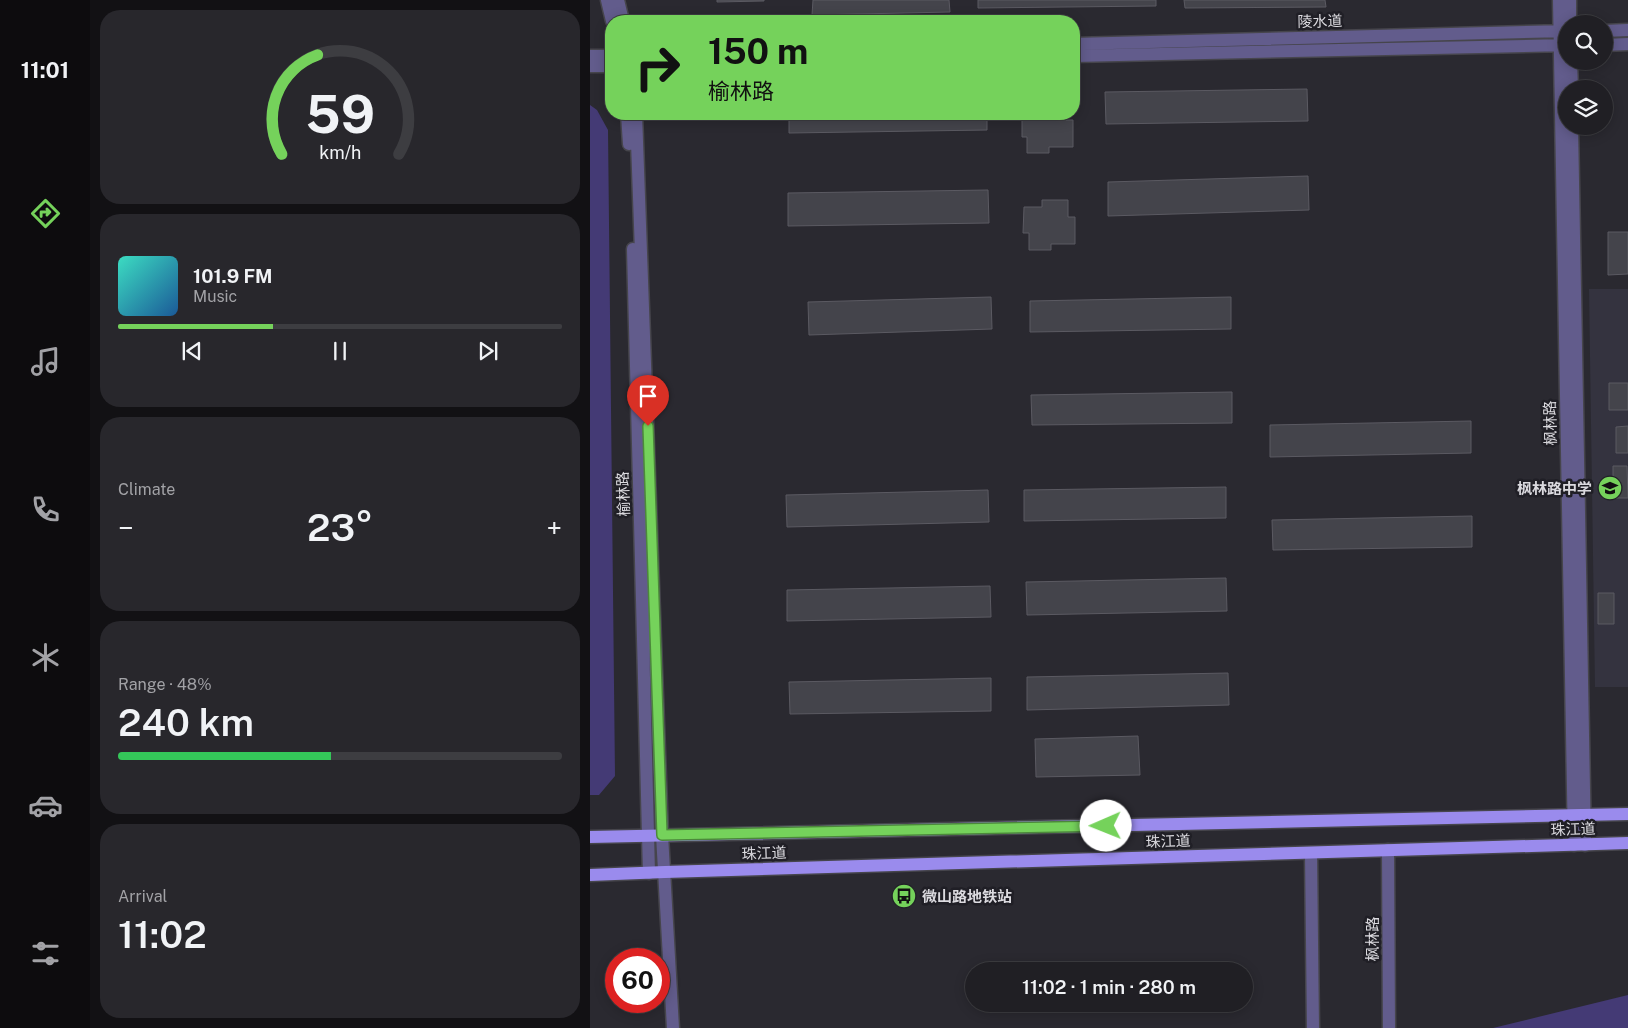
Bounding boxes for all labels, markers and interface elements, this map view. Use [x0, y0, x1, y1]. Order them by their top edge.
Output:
street label: 陵水道 [1297, 12, 1343, 30]
map controls [1558, 15, 1613, 135]
button: search [1558, 15, 1613, 70]
text: 150 m [708, 31, 808, 72]
icon: right [625, 35, 690, 100]
text: 11:01 [21, 57, 69, 83]
text: 榆林路 [708, 78, 774, 104]
button: layers [1558, 80, 1613, 135]
text: 59 [305, 84, 375, 145]
text: km/h [319, 142, 361, 163]
icon: directions [28, 196, 63, 231]
text: 101.9 FM [193, 265, 273, 287]
text: Music [193, 287, 237, 306]
icon: previous [178, 337, 206, 365]
icon: pause [326, 337, 354, 365]
icon: next [474, 337, 502, 365]
icon: music [28, 344, 63, 379]
pin [627, 375, 669, 426]
icon: arrive [634, 382, 662, 410]
street label: 枫林路 [1541, 400, 1559, 446]
street label: 榆林路 [614, 471, 632, 517]
school or university icon: 枫林路中学 [1597, 475, 1623, 501]
text: Climate [118, 480, 175, 499]
place label: 枫林路中学 [1517, 480, 1592, 497]
icon: phone [28, 492, 63, 527]
text: 23° [307, 505, 373, 550]
text: − [118, 511, 134, 544]
text: + [546, 511, 562, 544]
icon: climate [28, 640, 63, 675]
text: Range · 48% [118, 675, 212, 694]
text: 240 km [118, 700, 254, 745]
icon: car [28, 788, 63, 823]
position arrow [1079, 799, 1131, 851]
street label: 珠江道 [1550, 820, 1596, 838]
street label: 珠江道 [1145, 832, 1191, 850]
street label: 珠江道 [741, 844, 787, 862]
bus stop icon: 微山路地铁站 [891, 883, 917, 909]
text: Arrival [118, 887, 167, 906]
place label: 微山路地铁站 [922, 888, 1012, 905]
text: 11:02 [118, 912, 207, 957]
street label: 枫林路 [1364, 916, 1381, 962]
icon: filters [28, 936, 63, 971]
speed limit sign: 60 [605, 948, 670, 1013]
text: 11:02 · 1 min · 280 m [1022, 976, 1196, 998]

